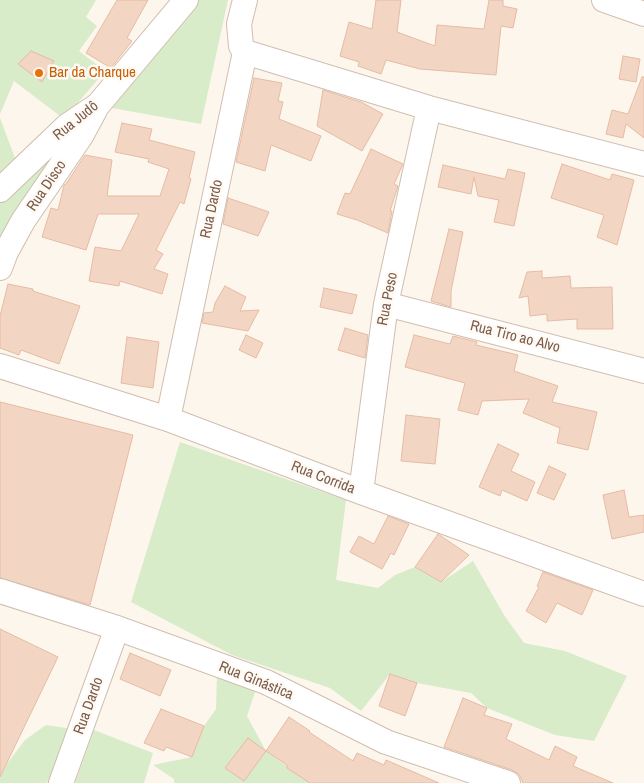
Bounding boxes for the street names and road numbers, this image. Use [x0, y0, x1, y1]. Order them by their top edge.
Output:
street label: Rua Judô [50, 97, 102, 145]
street label: Rua Disco [23, 157, 71, 215]
street label: Rua Dardo [197, 178, 227, 240]
street label: Rua Peso [374, 271, 402, 327]
street label: Rua Tiro ao Alvo [468, 317, 562, 357]
street label: Rua Corrida [289, 458, 357, 498]
street label: Rua Ginástica [216, 658, 296, 704]
street label: Rua Dardo [70, 675, 108, 737]

